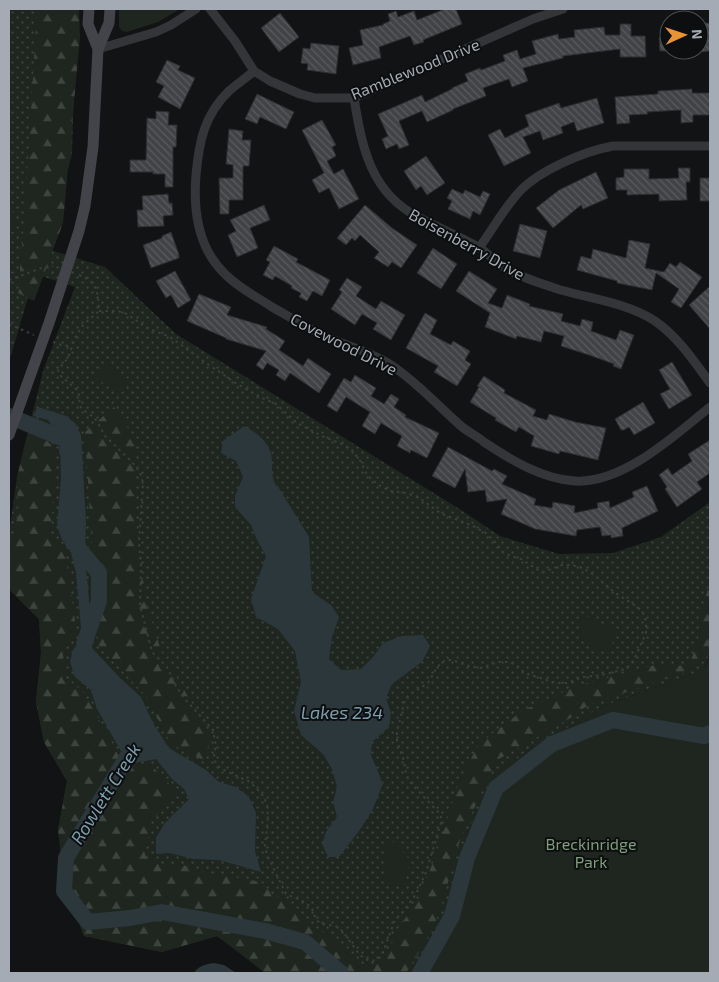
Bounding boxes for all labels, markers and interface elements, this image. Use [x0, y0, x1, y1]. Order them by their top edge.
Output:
north arrow [659, 10, 709, 60]
text: N [689, 29, 706, 40]
street label: Ramblewood Drive [348, 34, 482, 103]
street label: Boisenberry Drive [406, 204, 528, 283]
street label: Covewood Drive [288, 309, 401, 379]
water label: Lakes 234 [301, 701, 383, 723]
water label: Rowlett Creek [65, 739, 145, 848]
park label: Breckinridge Park [546, 834, 636, 871]

